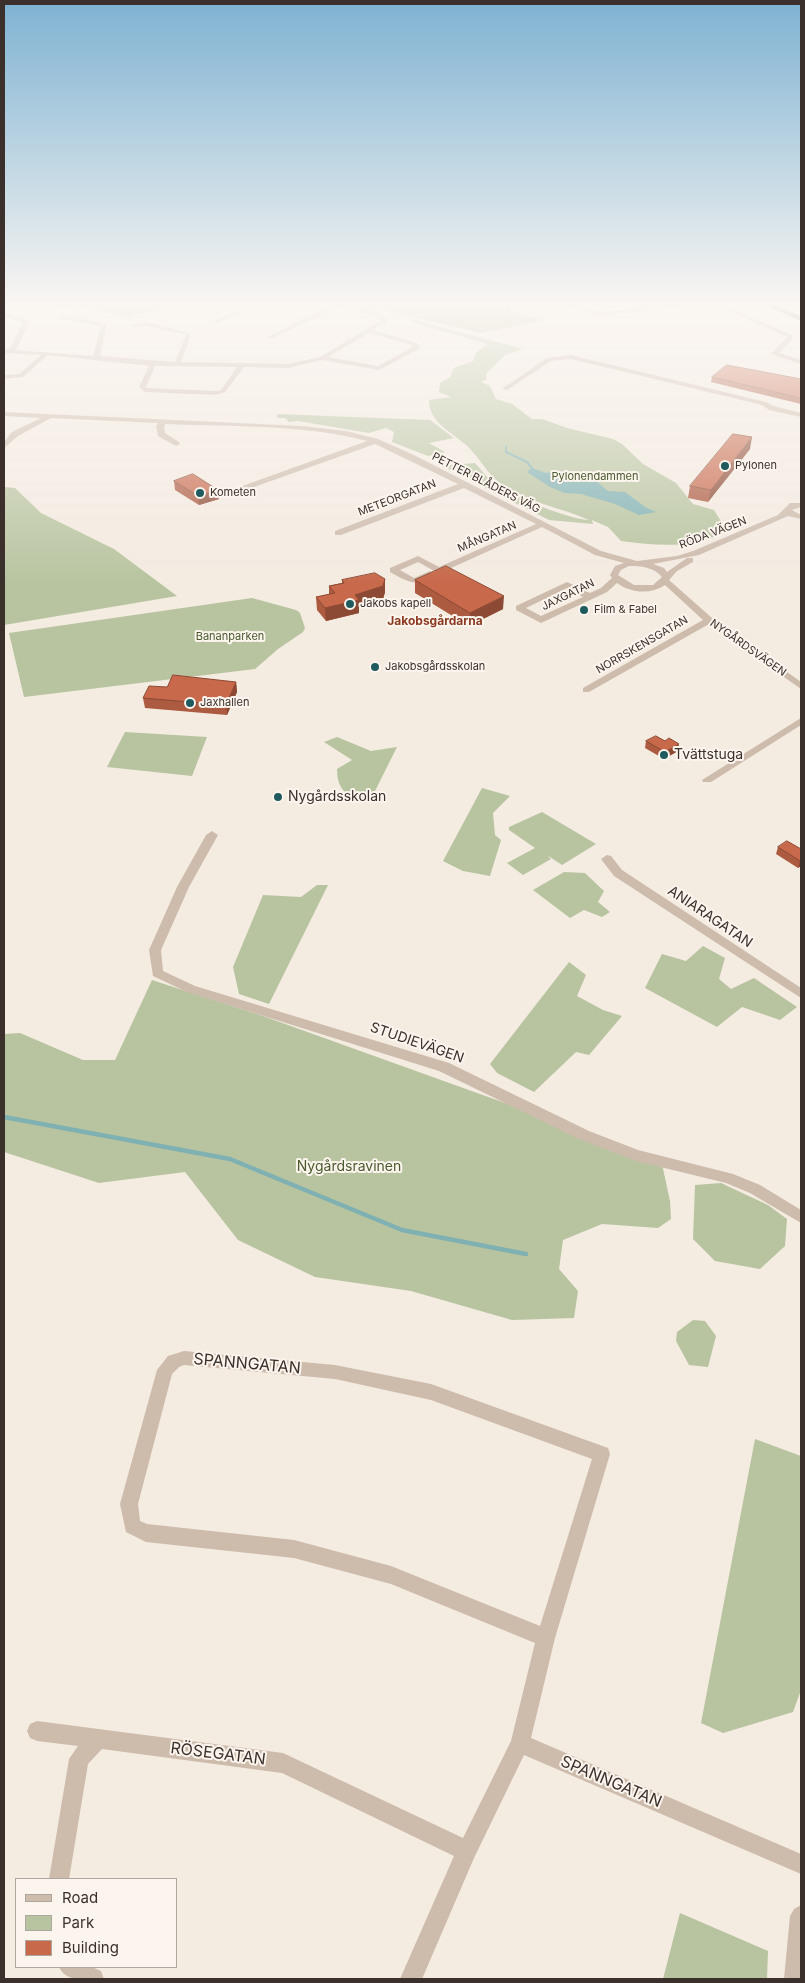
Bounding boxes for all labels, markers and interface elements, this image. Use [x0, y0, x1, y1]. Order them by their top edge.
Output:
street label: PETTER BLÅDERS VÄG [430, 450, 542, 516]
place label: Pylonen [735, 459, 777, 473]
marker: Pylonen [719, 460, 731, 472]
park label: Pylonendammen [551, 470, 639, 484]
street label: METEORGATAN [356, 477, 438, 519]
place label: Kometen [210, 486, 256, 500]
marker: Kometen [194, 487, 206, 499]
street label: RÖDA VÄGEN [678, 514, 748, 552]
street label: MÅNGATAN [456, 519, 518, 555]
street label: JAXGATAN [539, 576, 597, 614]
place label: Jakobs kapell [360, 597, 431, 611]
marker: Jakobs kapell [344, 598, 356, 610]
place label: Film & Fabel [594, 603, 657, 617]
marker: Film & Fabel [578, 604, 590, 616]
street label: NORRSKENSGATAN [594, 613, 690, 677]
district label: Jakobsgårdarna [387, 614, 483, 628]
street label: NYGÅRDSVÄGEN [707, 617, 789, 679]
park label: Bananparken [196, 630, 264, 644]
place label: Jakobsgårdsskolan [385, 660, 485, 674]
marker: Jakobsgårdsskolan [369, 661, 381, 673]
place label: Jaxhallen [200, 696, 249, 710]
marker: Jaxhallen [184, 697, 196, 709]
place label: Tvättstuga [674, 747, 743, 763]
marker: Tvättstuga [658, 749, 670, 761]
place label: Nygårdsskolan [288, 789, 386, 805]
marker: Nygårdsskolan [272, 791, 284, 803]
street label: ANIARAGATAN [664, 883, 756, 951]
street label: STUDIEVÄGEN [368, 1019, 466, 1067]
park label: Nygårdsravinen [297, 1159, 401, 1175]
street label: SPANNGATAN [192, 1350, 302, 1378]
street label: RÖSEGATAN [169, 1739, 267, 1769]
street label: SPANNGATAN [558, 1752, 664, 1812]
legend [15, 1878, 178, 1968]
text: Road [62, 1888, 98, 1907]
text: Park [62, 1913, 94, 1932]
text: Building [62, 1938, 119, 1957]

